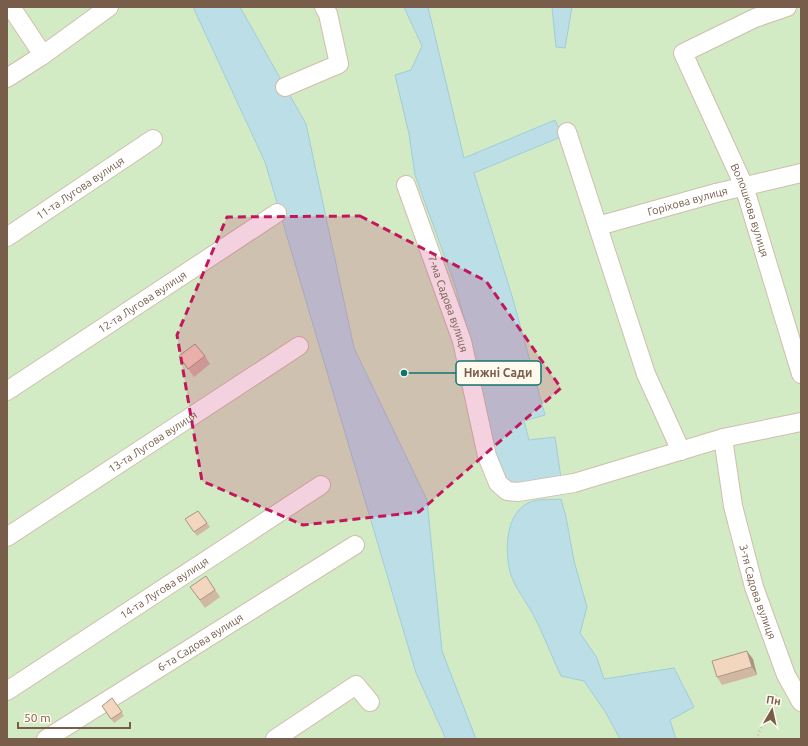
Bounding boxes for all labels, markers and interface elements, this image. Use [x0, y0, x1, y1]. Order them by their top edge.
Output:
street label: 11-та Лугова вулиця [34, 154, 126, 222]
street label: Волошкова вулиця [728, 162, 771, 258]
street label: Горіхова вулиця [646, 184, 729, 218]
street label: 7-ма Садова вулиця [426, 254, 470, 353]
street label: 12-та Лугова вулиця [96, 268, 189, 335]
callout: Нижні Сади [456, 361, 541, 385]
text: Нижні Сади [464, 366, 532, 379]
street label: 13-та Лугова вулиця [106, 408, 199, 475]
street label: 3-тя Садова вулиця [737, 543, 778, 641]
street label: 14-та Лугова вулиця [118, 555, 211, 621]
street label: 6-та Садова вулиця [155, 611, 245, 674]
north arrow [752, 690, 792, 730]
text: Пн [766, 693, 782, 707]
scale bar [18, 704, 130, 730]
text: 50 m [24, 711, 51, 724]

